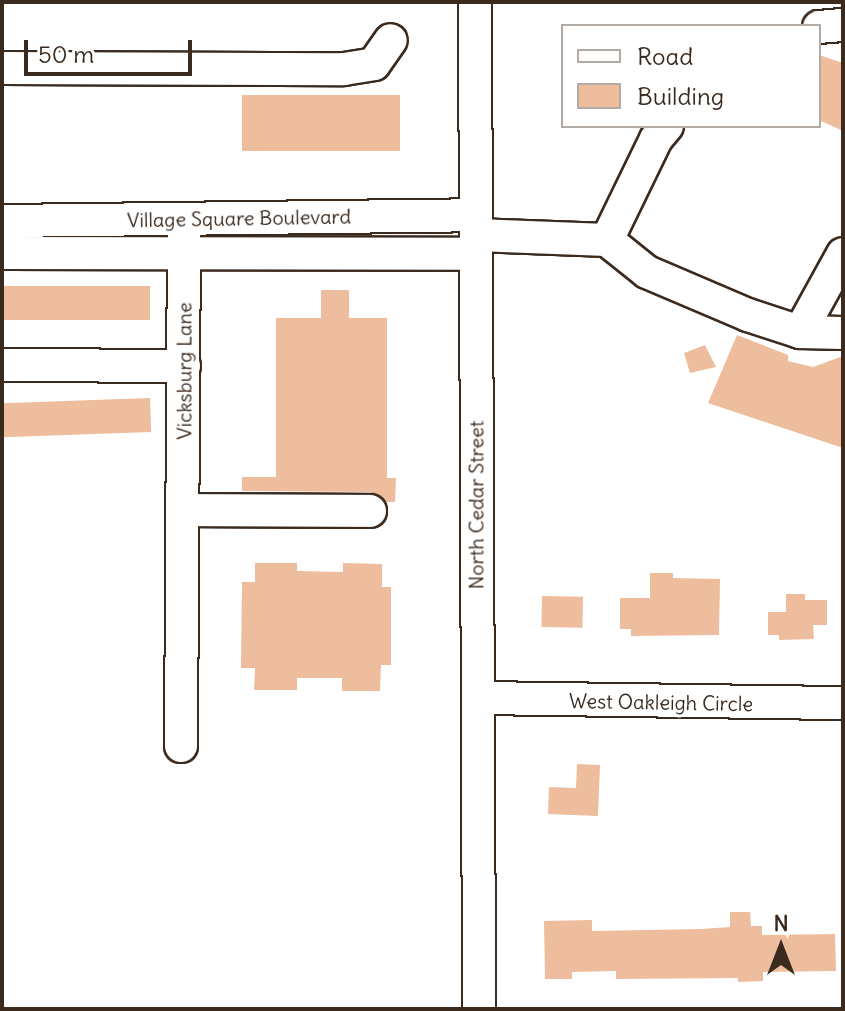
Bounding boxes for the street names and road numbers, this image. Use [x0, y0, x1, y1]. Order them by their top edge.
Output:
street label: Village Square Boulevard [127, 204, 351, 232]
street label: Vicksburg Lane [172, 302, 196, 440]
street label: North Cedar Street [464, 421, 488, 589]
street label: West Oakleigh Circle [569, 688, 753, 716]

